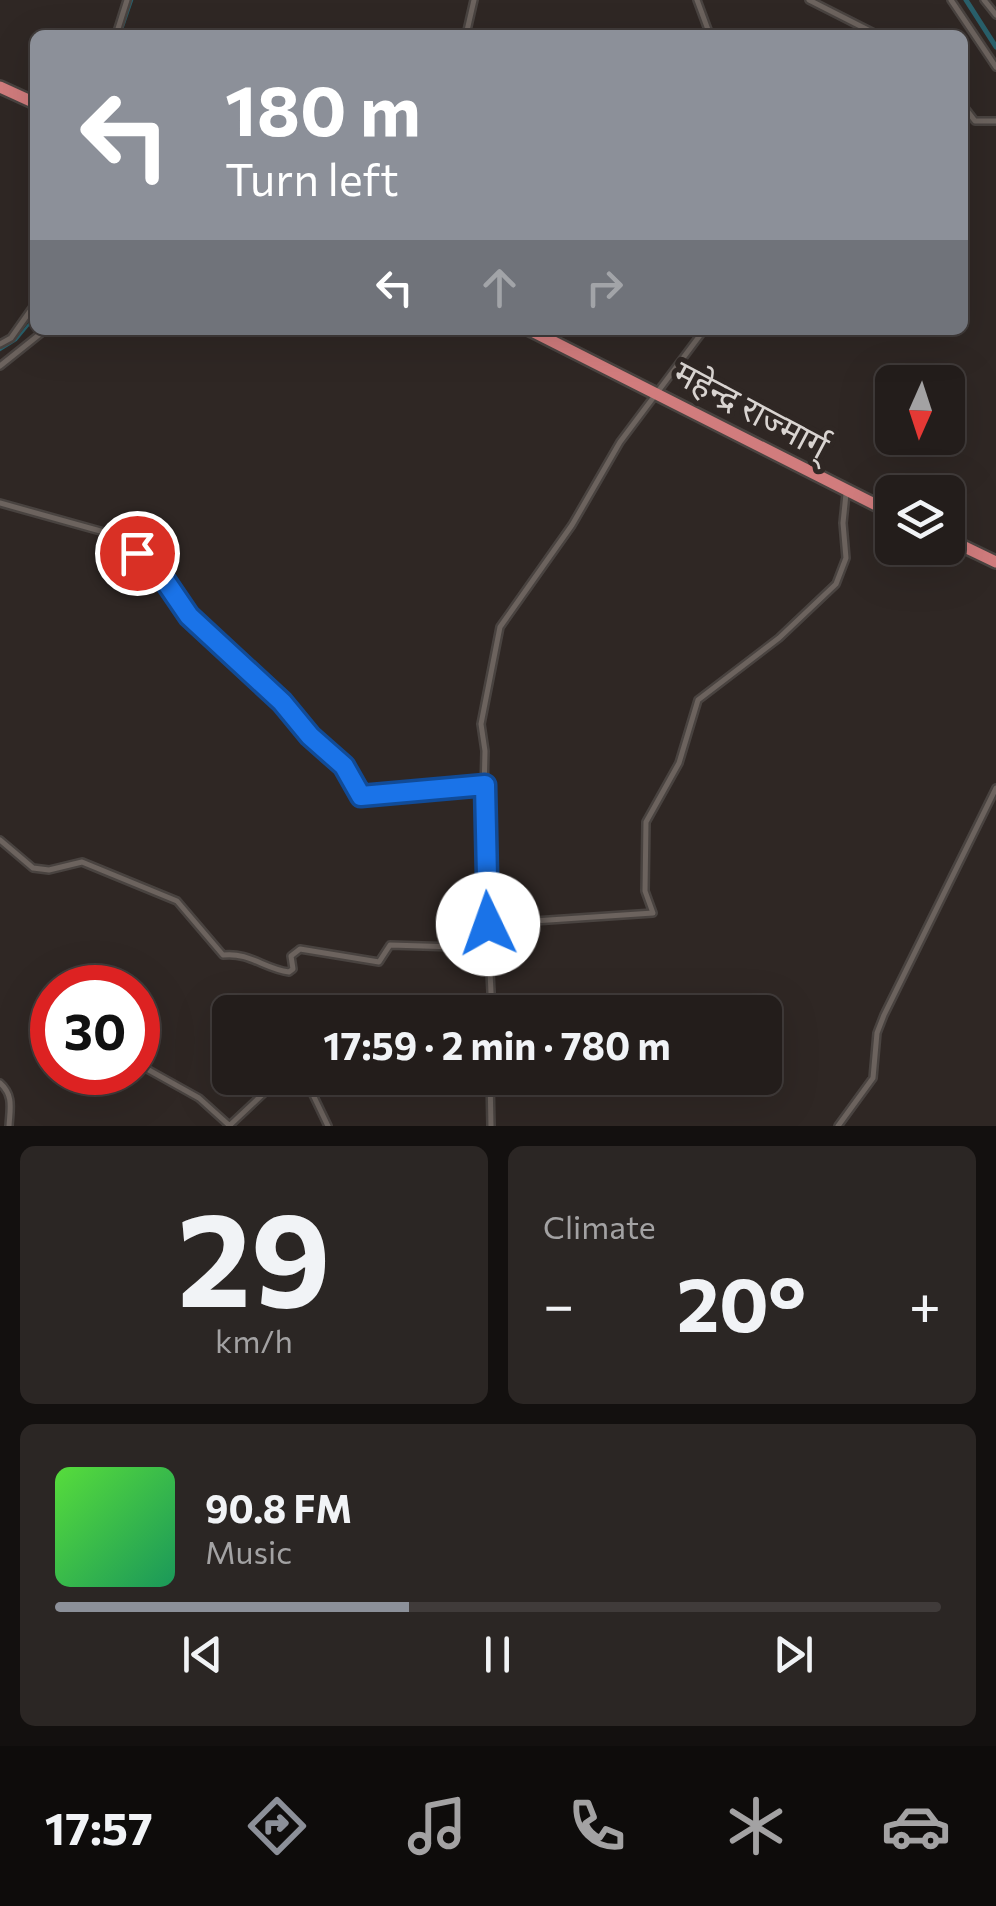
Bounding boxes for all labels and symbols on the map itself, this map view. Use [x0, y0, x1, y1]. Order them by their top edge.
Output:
street label: महेन्द्र राज्मार्ग् [667, 349, 841, 470]
north arrow [875, 365, 965, 455]
pin [95, 511, 180, 596]
position arrow [436, 872, 540, 976]
speed limit sign: 30 [30, 965, 160, 1095]

